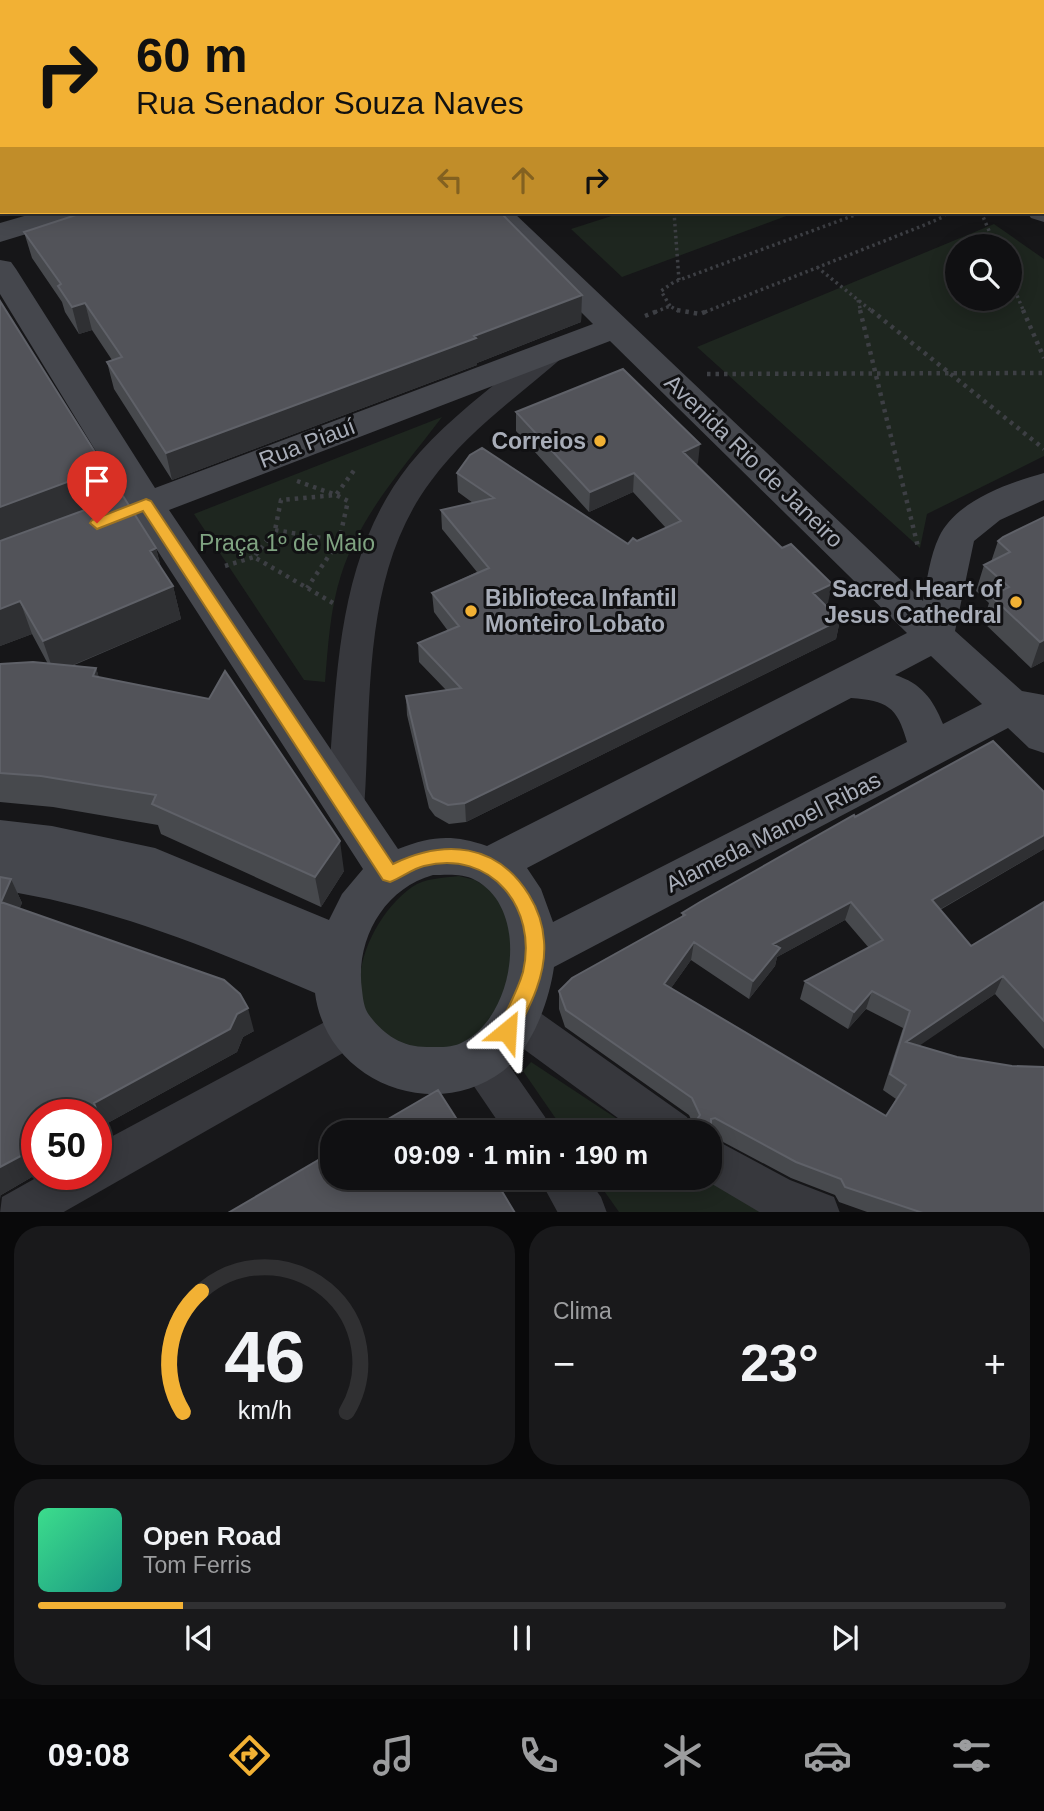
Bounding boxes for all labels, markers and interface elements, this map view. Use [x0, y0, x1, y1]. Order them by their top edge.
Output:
icon: right [21, 28, 112, 119]
text: 60 m [136, 28, 248, 82]
text: Rua Senador Souza Naves [136, 85, 524, 121]
icon: left [431, 161, 469, 199]
icon: ahead [504, 161, 542, 199]
icon: right [577, 161, 615, 199]
map controls [945, 234, 1022, 311]
button: search [945, 234, 1022, 311]
street label: Avenida Rio de Janeiro [660, 369, 848, 553]
street label: Rua Piauí [255, 413, 359, 473]
place label: Correios [491, 428, 586, 454]
marker: Correios [592, 433, 608, 449]
pin [67, 451, 127, 523]
icon: arrive [78, 462, 116, 500]
park label: Praça 1º de Maio [199, 530, 375, 556]
place label: Sacred Heart of Jesus Cathedral [824, 576, 1002, 628]
place label: Biblioteca Infantil Monteiro Lobato [485, 585, 677, 637]
marker: Sacred Heart of Jesus Cathedral [1008, 594, 1024, 610]
marker: Biblioteca Infantil Monteiro Lobato [463, 603, 479, 619]
street label: Alameda Manoel Ribas [661, 766, 885, 898]
position arrow [470, 994, 544, 1068]
speed limit sign: 50 [21, 1099, 112, 1190]
text: 09:09 · 1 min · 190 m [394, 1140, 648, 1170]
text: Clima [553, 1298, 612, 1324]
text: 46 [224, 1316, 305, 1397]
text: 23° [740, 1334, 819, 1392]
text: − [553, 1343, 575, 1385]
text: + [984, 1343, 1006, 1385]
text: km/h [237, 1395, 292, 1423]
text: Open Road [143, 1521, 282, 1551]
text: Tom Ferris [143, 1552, 252, 1578]
icon: previous [180, 1619, 218, 1657]
icon: pause [503, 1619, 541, 1657]
icon: next [826, 1619, 864, 1657]
icon: directions [225, 1731, 274, 1780]
icon: music [369, 1731, 418, 1780]
icon: phone [514, 1731, 563, 1780]
icon: climate [658, 1731, 707, 1780]
icon: car [803, 1731, 852, 1780]
icon: filters [947, 1731, 996, 1780]
text: 09:08 [48, 1737, 130, 1773]

